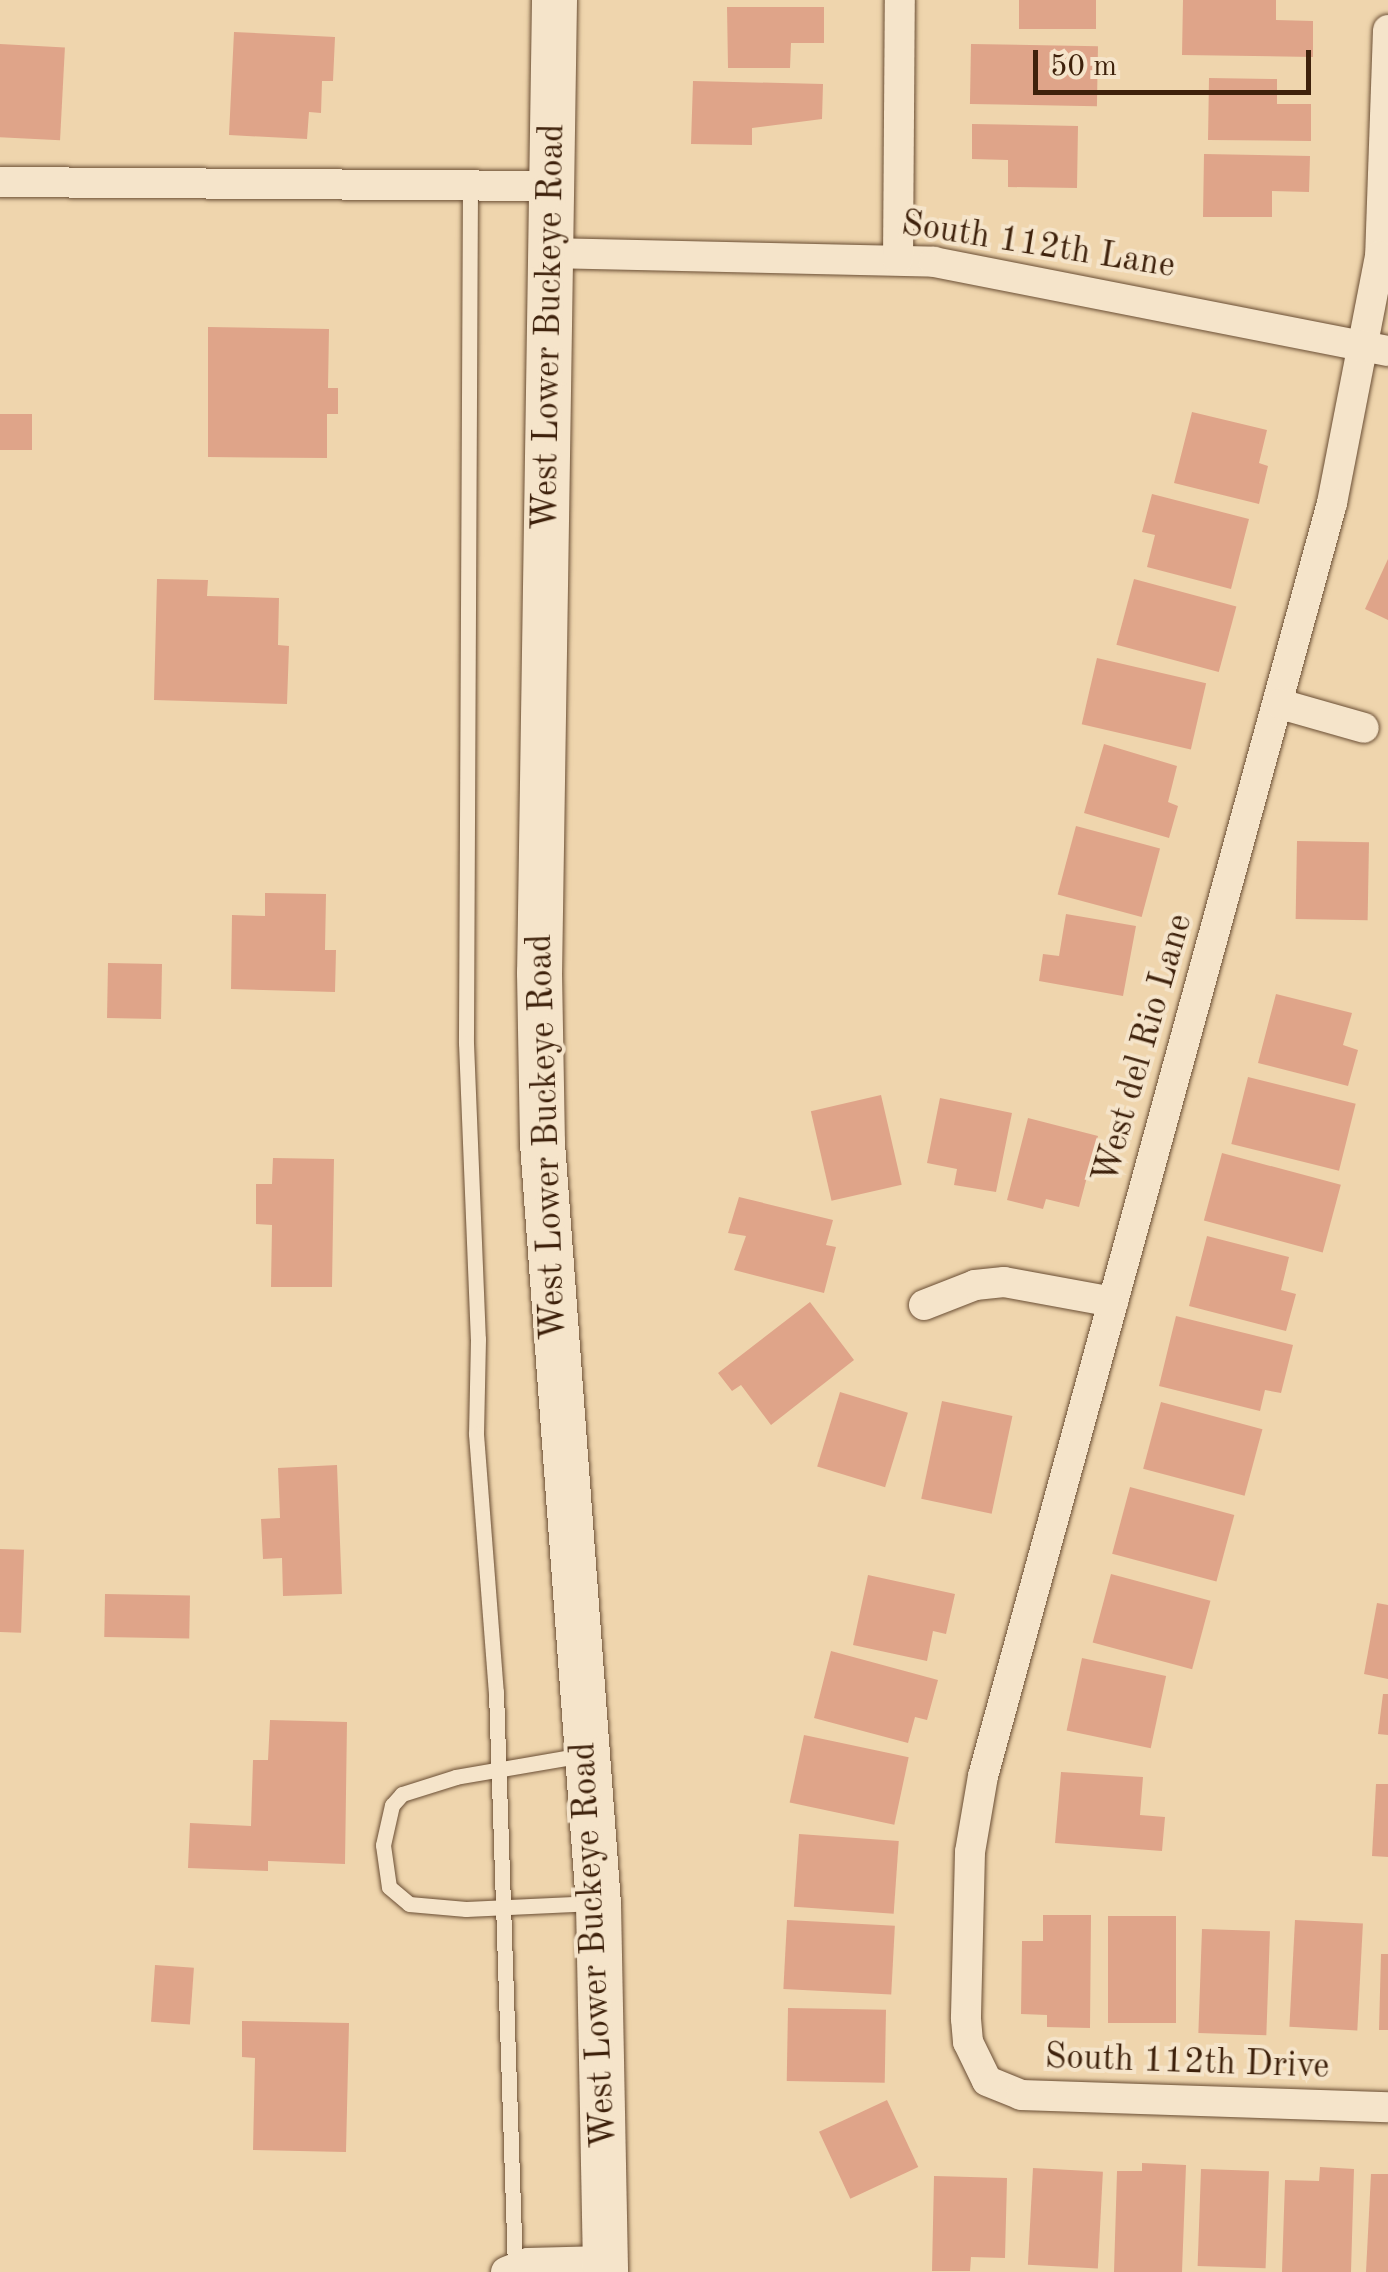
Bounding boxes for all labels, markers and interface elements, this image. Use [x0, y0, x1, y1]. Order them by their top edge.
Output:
scale bar [1038, 30, 1316, 92]
text: 50 m [1050, 52, 1117, 82]
street label: West Lower Buckeye Road [525, 123, 575, 531]
street label: South 112th Lane [898, 204, 1178, 288]
street label: West del Rio Lane [1085, 909, 1203, 1189]
street label: West Lower Buckeye Road [520, 933, 576, 1341]
street label: West Lower Buckeye Road [563, 1741, 627, 2149]
street label: South 112th Drive [1044, 2037, 1330, 2089]

